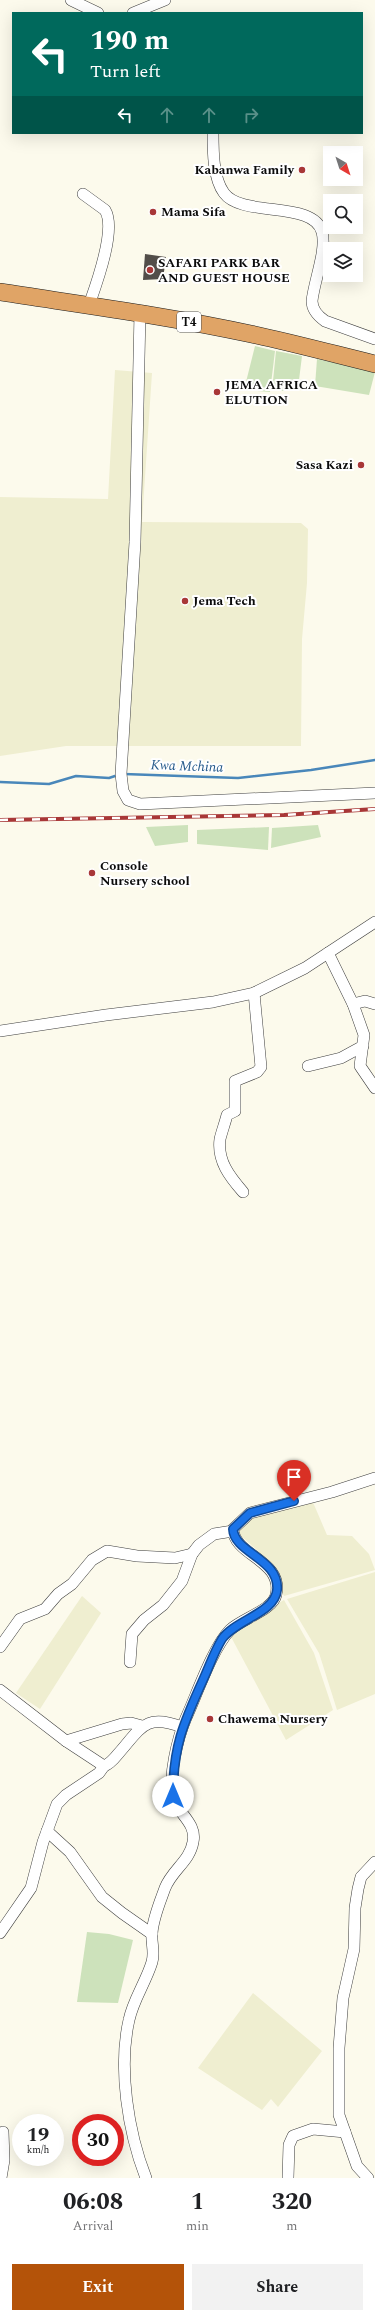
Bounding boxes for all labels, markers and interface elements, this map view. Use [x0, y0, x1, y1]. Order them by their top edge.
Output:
text: 190 m [90, 19, 169, 62]
icon: left [24, 28, 76, 80]
text: Turn left [90, 58, 161, 85]
icon: left [114, 104, 136, 126]
icon: ahead [156, 104, 178, 126]
icon: ahead [198, 104, 220, 126]
icon: right [240, 104, 262, 126]
north arrow [323, 146, 363, 186]
map controls [323, 146, 363, 282]
place label: Kabanwa Family [195, 160, 295, 180]
marker: Kabanwa Family [297, 165, 307, 175]
button: search [323, 194, 363, 234]
place label: Mama Sifa [161, 202, 226, 222]
marker: Mama Sifa [148, 207, 158, 217]
button: layers [323, 242, 363, 282]
place label: SAFARI PARK BAR AND GUEST HOUSE [158, 253, 290, 288]
marker: SAFARI PARK BAR AND GUEST HOUSE [145, 265, 155, 275]
road number: T4 [177, 312, 201, 332]
place label: JEMA AFRICA ELUTION [225, 375, 318, 410]
marker: JEMA AFRICA ELUTION [212, 387, 222, 397]
place label: Sasa Kazi [296, 455, 353, 475]
marker: Sasa Kazi [356, 460, 366, 470]
place label: Jema Tech [193, 591, 256, 611]
marker: Jema Tech [180, 596, 190, 606]
water label: Kwa Mchina [150, 754, 224, 778]
place label: Console Nursery school [100, 856, 190, 891]
marker: Console Nursery school [87, 868, 97, 878]
pin [277, 1460, 311, 1501]
icon: arrive [283, 1466, 305, 1488]
place label: Chawema Nursery [218, 1709, 328, 1729]
marker: Chawema Nursery [205, 1714, 215, 1724]
position arrow [152, 1775, 194, 1817]
speed limit sign: 30 [72, 2114, 124, 2166]
text: 19 [27, 2120, 49, 2150]
text: km/h [27, 2142, 49, 2158]
text: 06:08 [63, 2184, 123, 2220]
text: 1 [191, 2184, 204, 2220]
text: 320 [272, 2184, 312, 2220]
text: Arrival [73, 2216, 113, 2236]
text: min [186, 2216, 209, 2236]
text: m [286, 2216, 297, 2236]
button: Exit [12, 2264, 184, 2310]
button: Share [192, 2264, 363, 2310]

